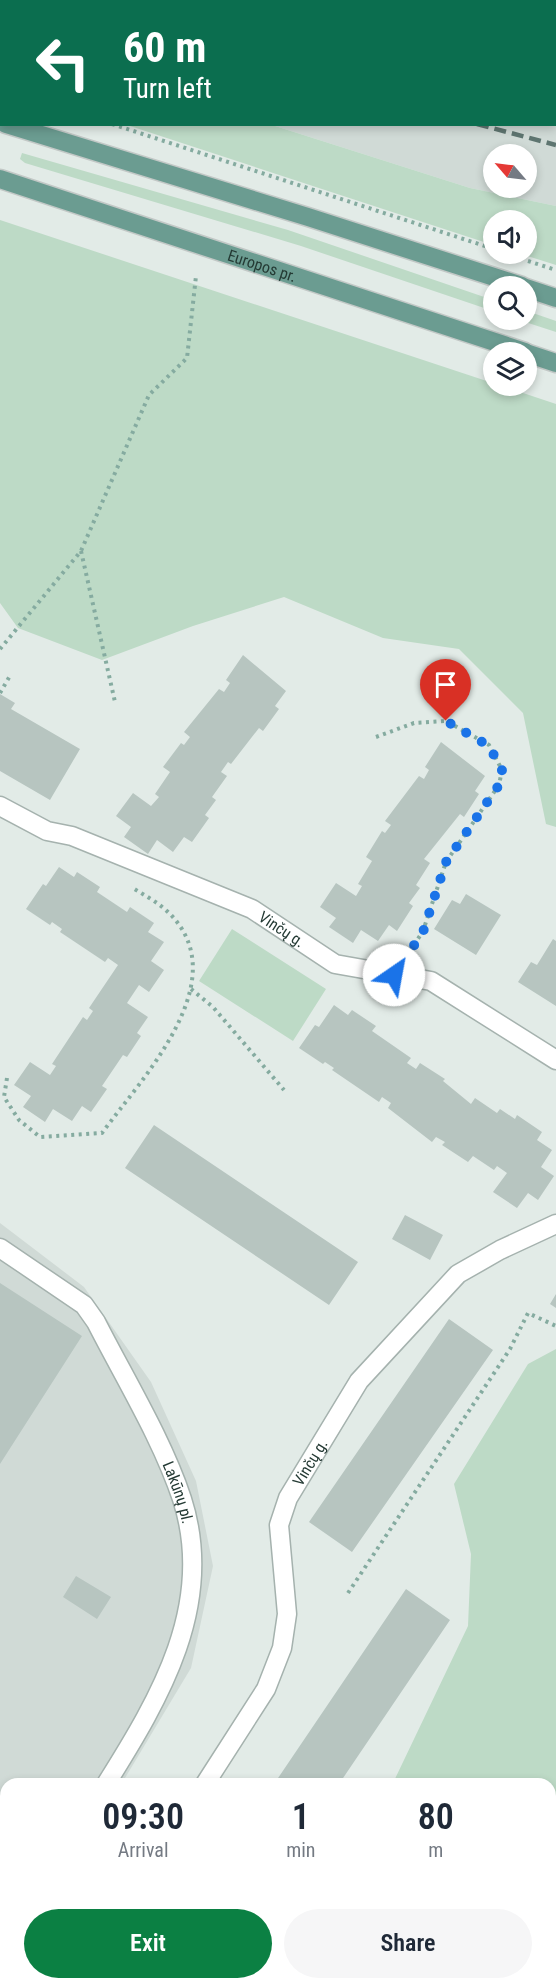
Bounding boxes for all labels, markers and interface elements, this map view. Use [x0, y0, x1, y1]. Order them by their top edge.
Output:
text: 60 m [123, 23, 206, 72]
icon: left [24, 24, 102, 102]
text: Turn left [123, 73, 212, 105]
north arrow [483, 144, 537, 198]
map controls [483, 144, 537, 396]
button: sound [483, 210, 537, 264]
street label: Europos pr. [225, 245, 299, 286]
button: search [483, 276, 537, 330]
button: layers [483, 342, 537, 396]
pin [420, 659, 471, 721]
icon: arrive [429, 668, 462, 701]
street label: Vinčų g. [255, 907, 309, 951]
position arrow [362, 943, 426, 1007]
street label: Vinčų g. [288, 1435, 331, 1489]
street label: Lakūnų pl. [159, 1458, 198, 1525]
text: 09:30 [102, 1796, 184, 1838]
text: 1 [292, 1796, 310, 1838]
text: 80 [418, 1796, 454, 1838]
text: Arrival [118, 1838, 169, 1862]
text: min [286, 1838, 316, 1862]
text: m [428, 1838, 443, 1862]
button: Exit [24, 1909, 272, 1978]
button: Share [284, 1909, 532, 1978]

